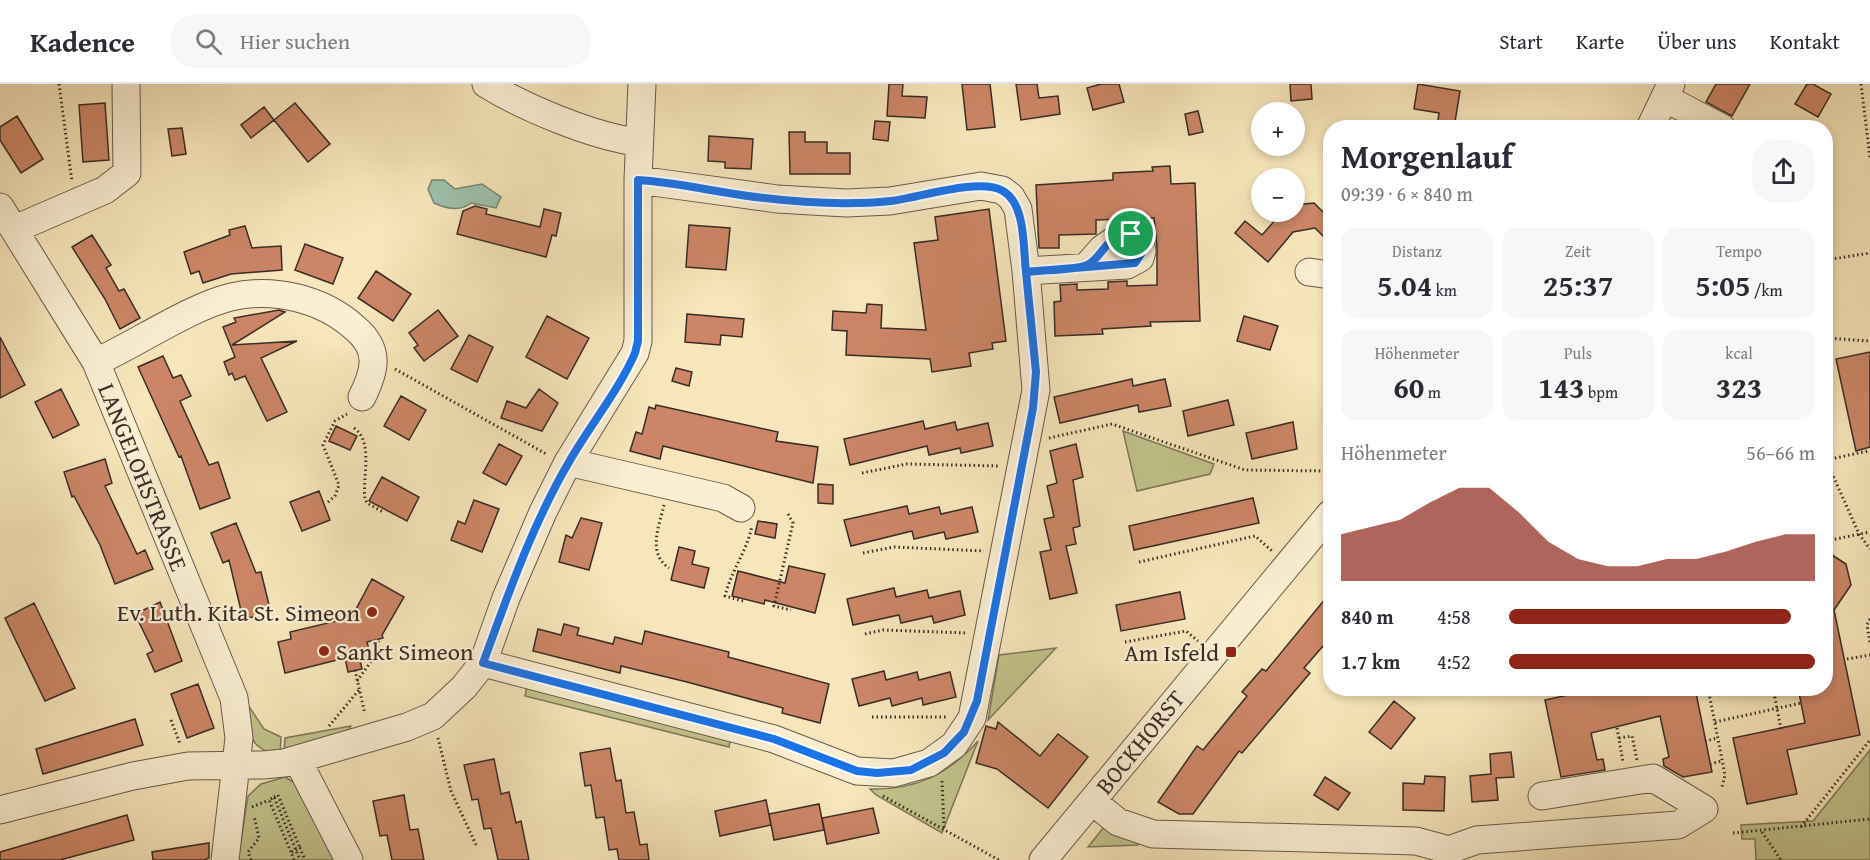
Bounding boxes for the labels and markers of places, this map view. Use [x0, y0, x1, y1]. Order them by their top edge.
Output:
pin [1105, 208, 1156, 259]
place label: Ev. Luth. Kita St. Simeon [117, 595, 361, 630]
marker: Ev. Luth. Kita St. Simeon [365, 605, 379, 619]
place label: Sankt Simeon [336, 634, 474, 669]
place label: Am Isfeld [1124, 635, 1219, 670]
marker: Sankt Simeon [317, 644, 331, 658]
marker: Am Isfeld [1224, 645, 1238, 659]

